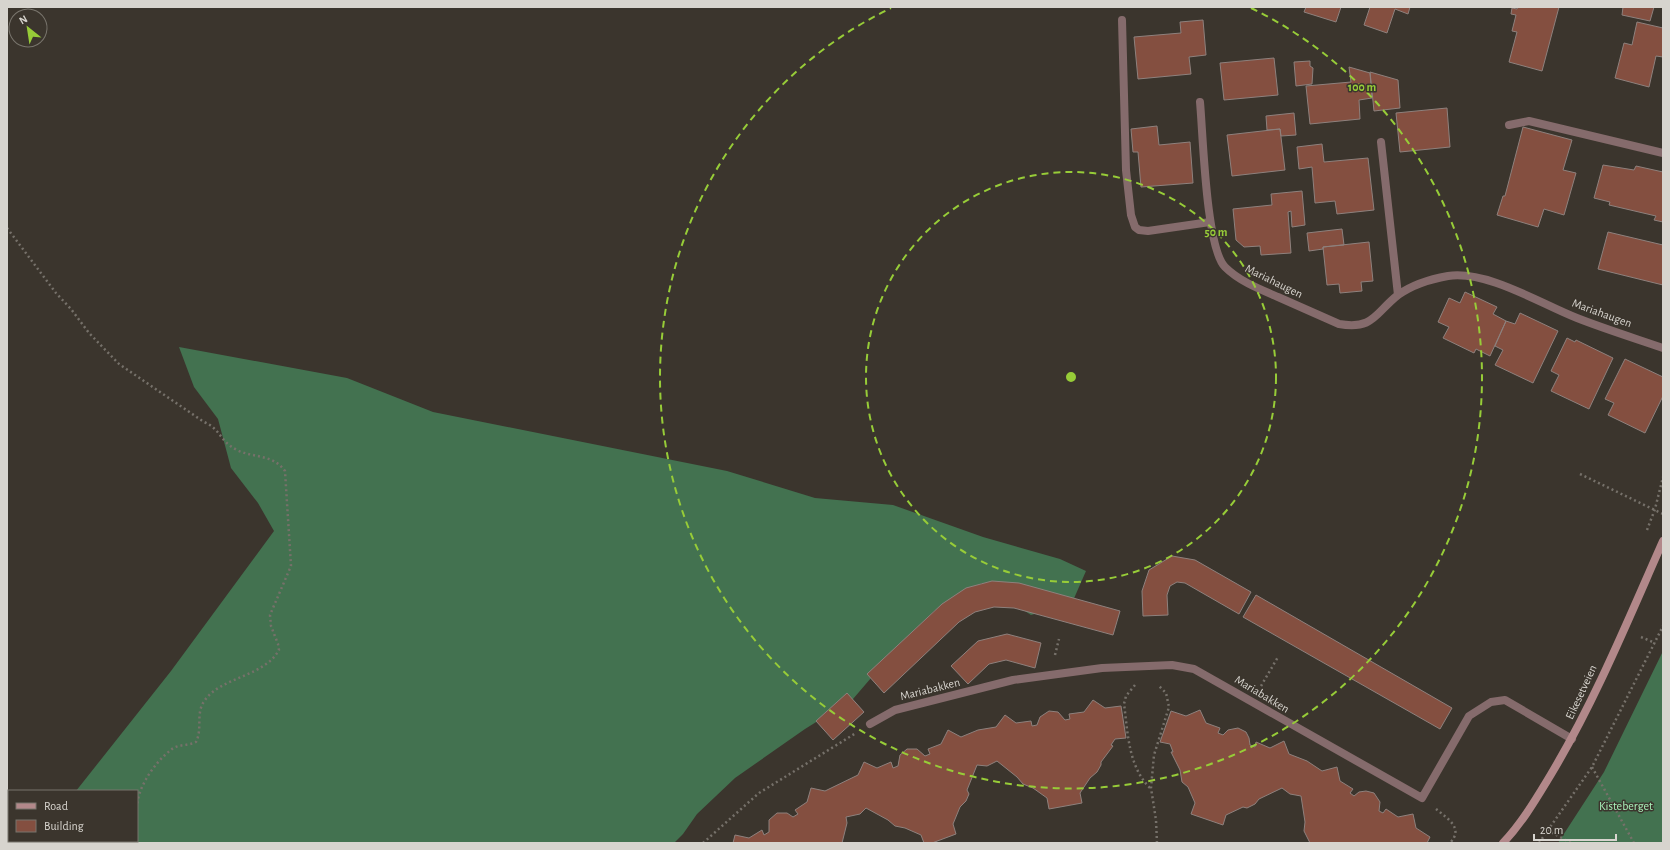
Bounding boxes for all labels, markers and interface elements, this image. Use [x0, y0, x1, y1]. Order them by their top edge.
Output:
north arrow [8, 8, 48, 48]
text: N [17, 13, 29, 26]
text: 100 m [1348, 81, 1376, 93]
text: 50 m [1205, 226, 1228, 238]
street label: Mariahaugen [1243, 262, 1305, 300]
street label: Mariahaugen [1571, 297, 1633, 329]
centre of rings [1064, 370, 1078, 384]
street label: Eikesetveien [1563, 663, 1599, 721]
street label: Mariabakken [1233, 673, 1291, 715]
street label: Mariabakken [899, 676, 961, 702]
legend [8, 790, 138, 842]
text: Road [44, 800, 68, 812]
park label: Kisteberget [1599, 800, 1653, 812]
scale bar [1534, 816, 1616, 842]
text: Building [44, 820, 84, 832]
text: 20 m [1540, 824, 1563, 836]

